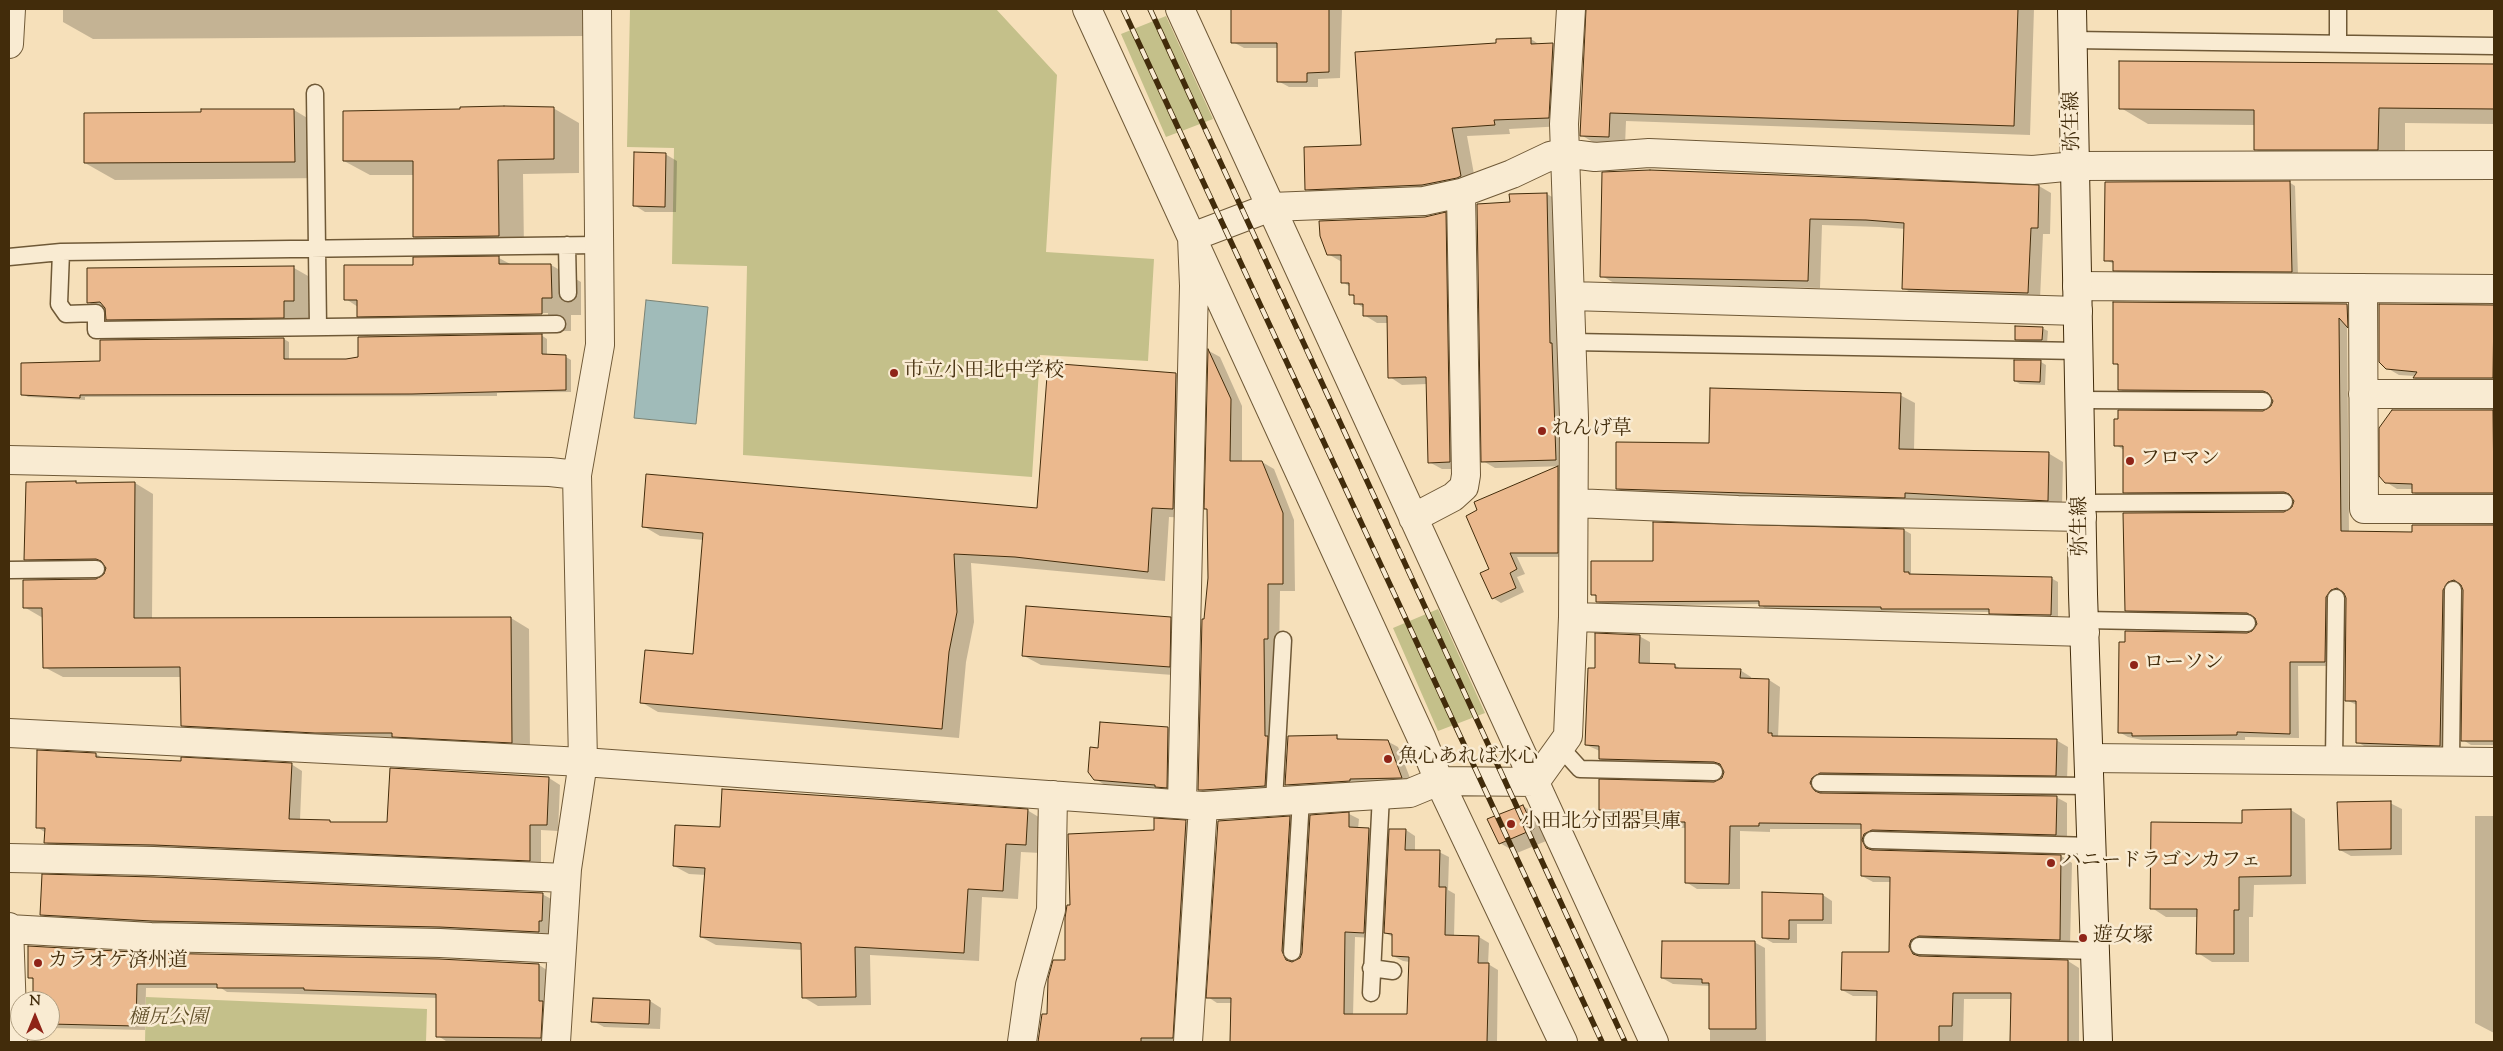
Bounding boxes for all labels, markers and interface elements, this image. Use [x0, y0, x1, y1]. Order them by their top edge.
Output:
street label: 弥生線 [2061, 91, 2087, 151]
place label: 市立小田北中学校 [904, 361, 1064, 385]
marker: 市立小田北中学校 [888, 367, 900, 379]
place label: れんげ草 [1552, 419, 1632, 443]
marker: れんげ草 [1536, 425, 1548, 437]
place label: フロマン [2140, 449, 2220, 473]
marker: フロマン [2124, 455, 2136, 467]
street label: 弥生線 [2069, 496, 2095, 556]
place label: ローソン [2144, 653, 2224, 677]
marker: ローソン [2128, 659, 2140, 671]
place label: 魚心あれば水心 [1398, 747, 1538, 771]
marker: 魚心あれば水心 [1382, 753, 1394, 765]
place label: 小田北分団器具庫 [1521, 812, 1681, 836]
marker: 小田北分団器具庫 [1505, 818, 1517, 830]
place label: ハニードラゴンカフェ [2061, 851, 2261, 875]
marker: ハニードラゴンカフェ [2045, 857, 2057, 869]
place label: 遊女塚 [2093, 926, 2153, 950]
marker: 遊女塚 [2077, 932, 2089, 944]
place label: カラオケ済州道 [48, 951, 188, 975]
marker: カラオケ済州道 [32, 957, 44, 969]
north arrow [10, 991, 60, 1041]
text: N [29, 992, 41, 1012]
park label: 樋尻公園 [128, 1008, 208, 1032]

